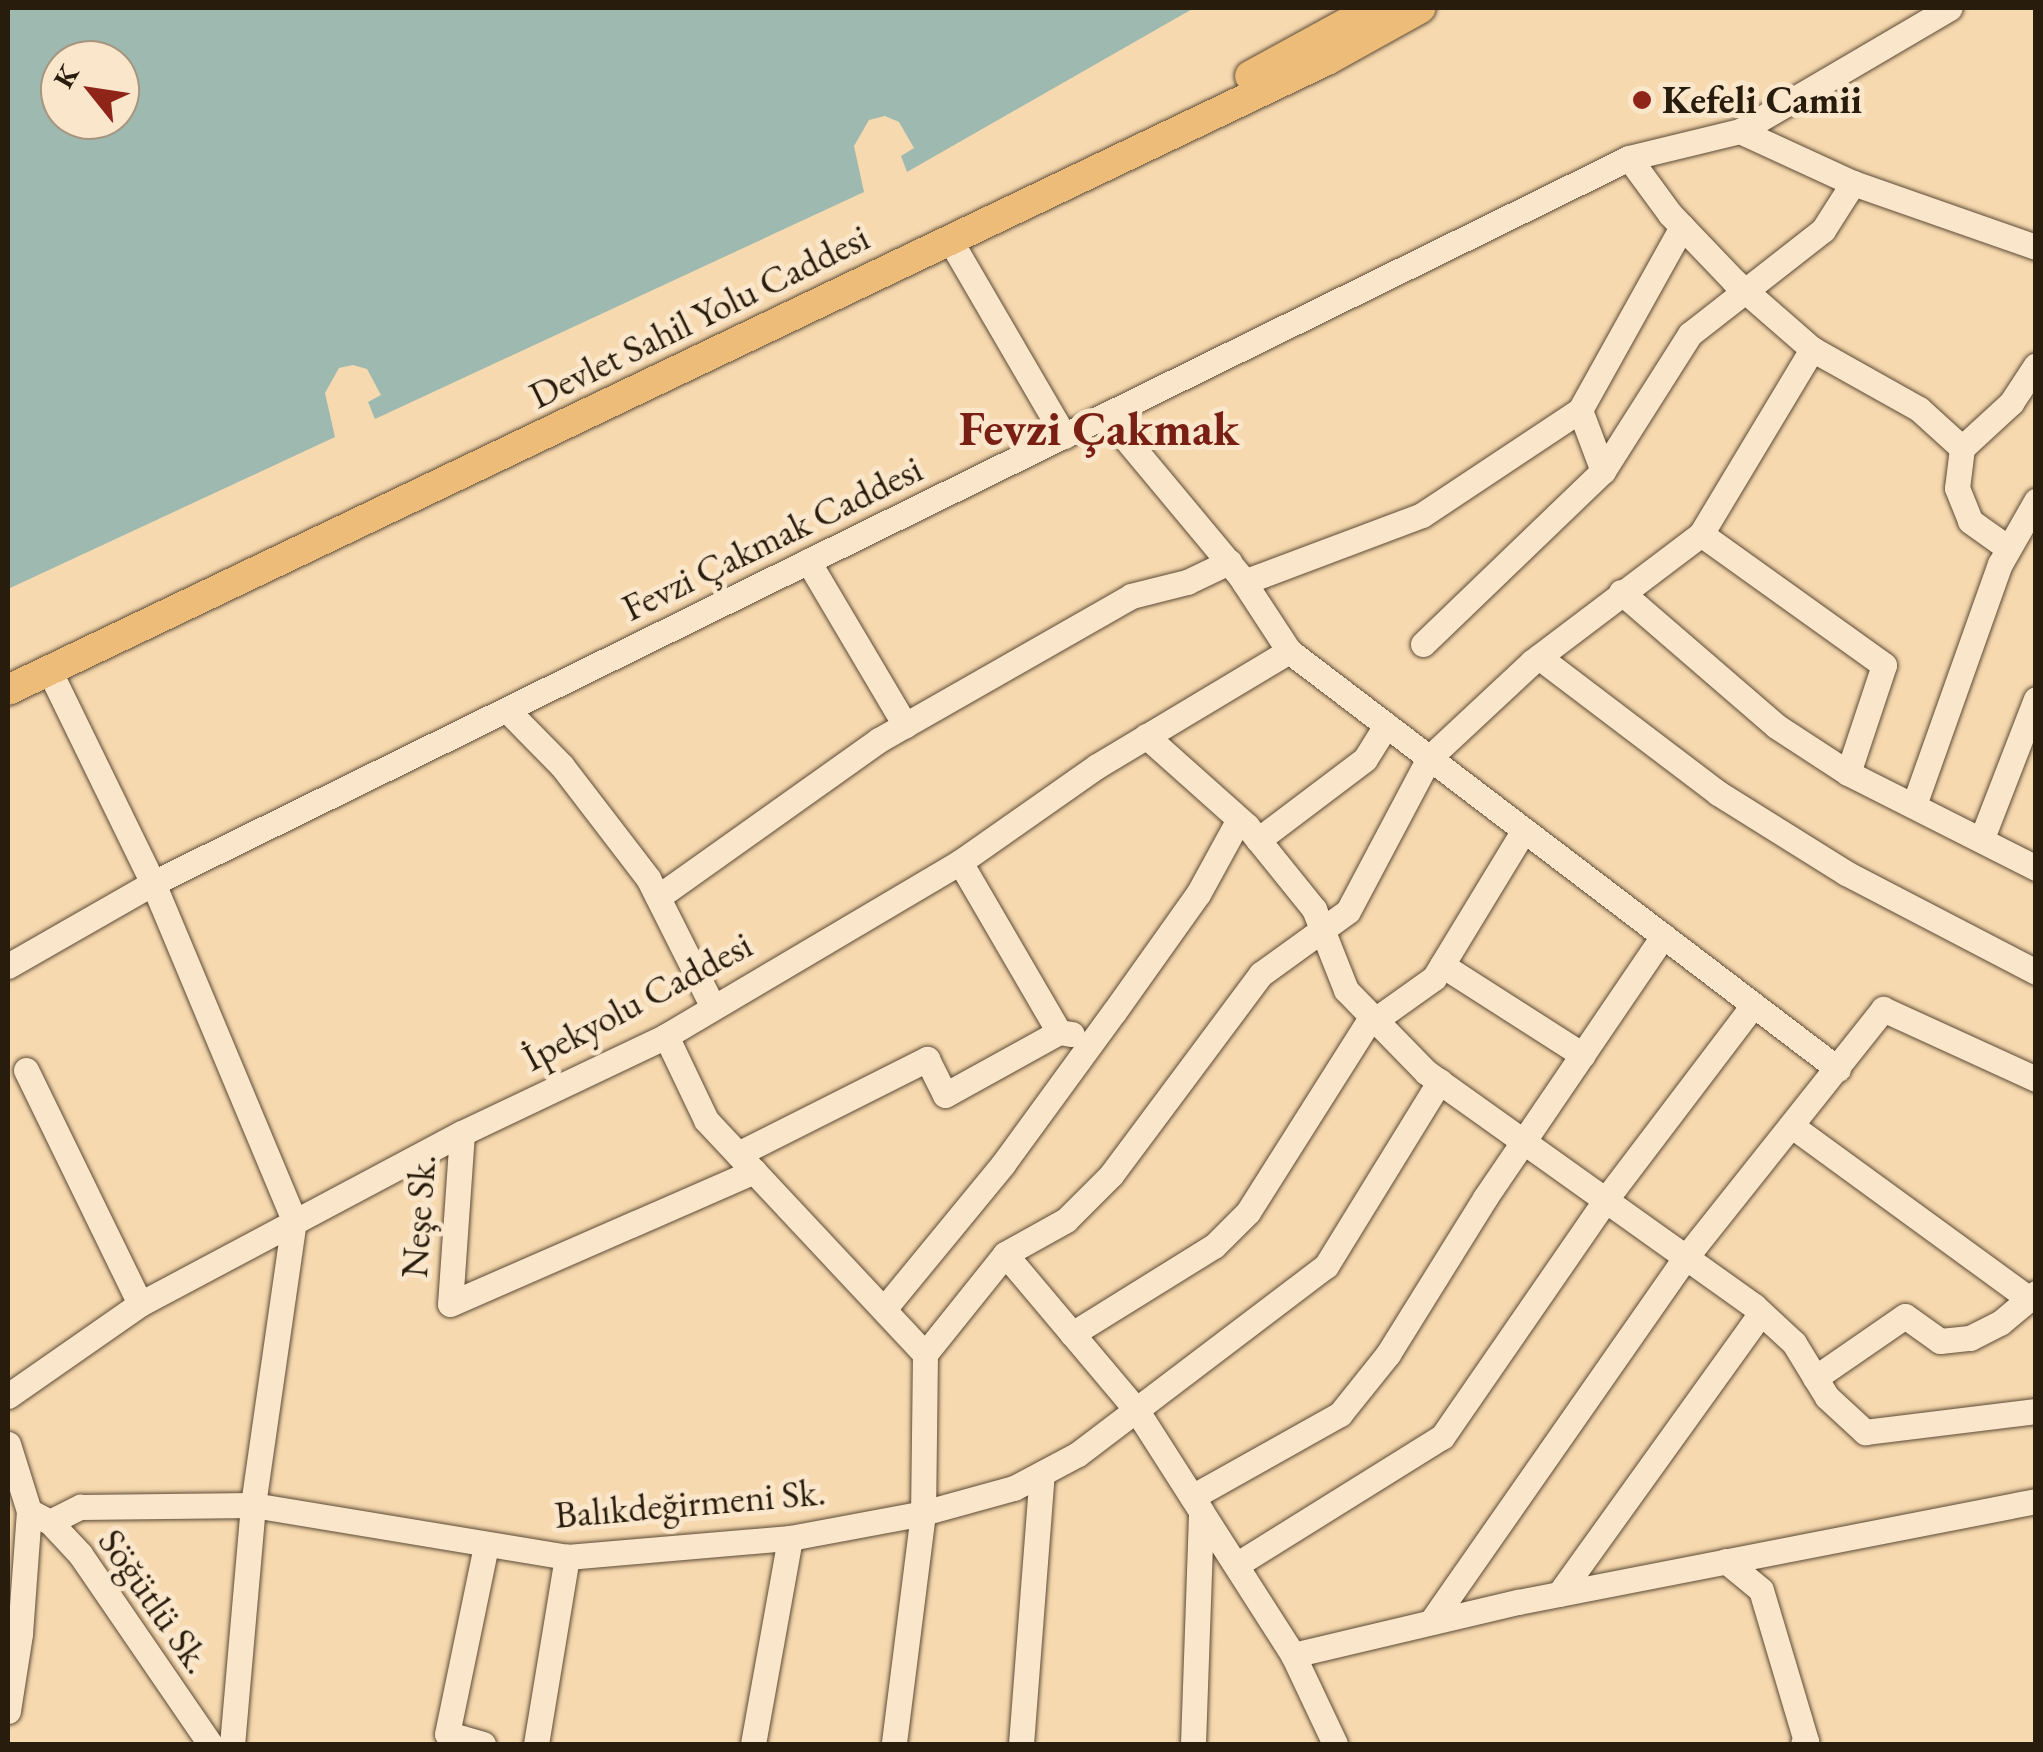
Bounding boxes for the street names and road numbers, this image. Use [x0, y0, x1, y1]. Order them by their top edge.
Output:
street label: Devlet Sahil Yolu Caddesi [522, 214, 876, 418]
street label: Fevzi Çakmak Caddesi [615, 446, 929, 630]
street label: İpekyolu Caddesi [515, 921, 759, 1081]
street label: Neşe Sk. [391, 1153, 445, 1279]
street label: Balıkdeğirmeni Sk. [553, 1468, 827, 1538]
street label: Söğütlü Sk. [89, 1520, 221, 1682]

